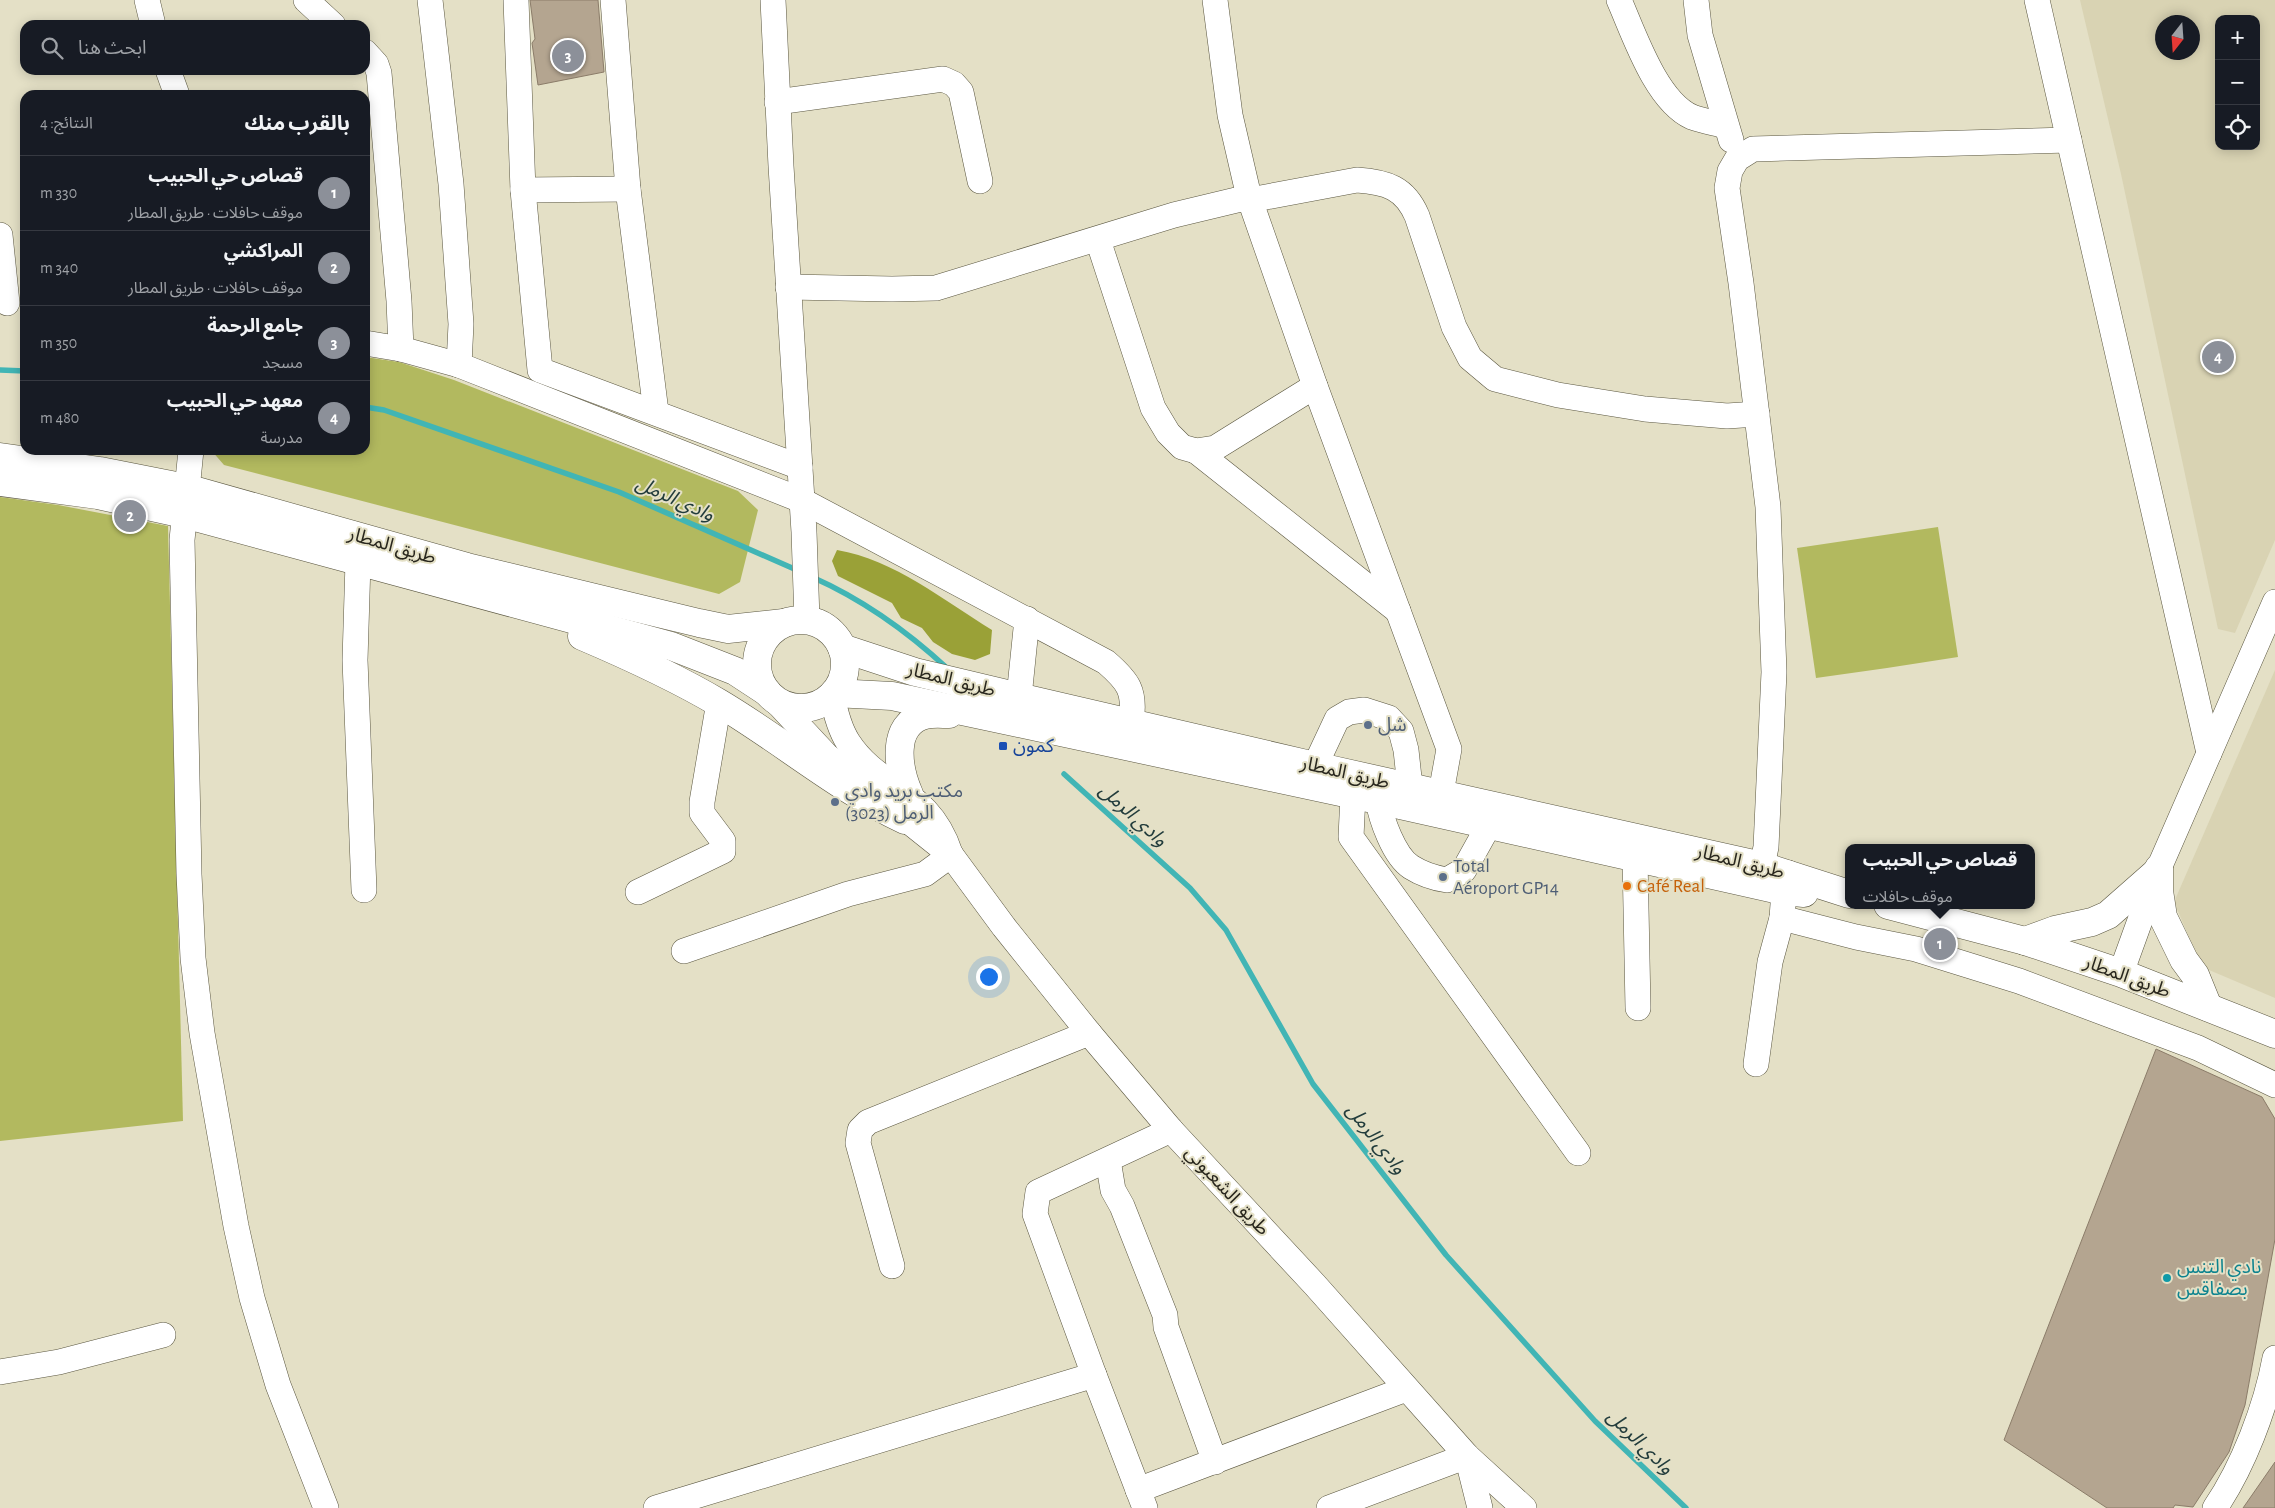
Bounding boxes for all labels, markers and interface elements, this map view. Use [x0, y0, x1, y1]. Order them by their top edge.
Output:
north arrow [2155, 15, 2200, 60]
map controls [2215, 15, 2260, 150]
button: + [2215, 15, 2260, 60]
search box [20, 20, 370, 75]
icon: search [38, 34, 66, 62]
pin: 3 [552, 37, 584, 75]
text: ابحث هنا [78, 39, 147, 58]
button: − [2215, 60, 2260, 105]
button: locate [2215, 105, 2260, 150]
text: بالقرب منك [244, 113, 350, 134]
text: النتائج: 4 [40, 115, 93, 131]
text: قصاص حي الحبيب [148, 167, 303, 186]
text: 330 m [40, 185, 77, 201]
text: 1 [331, 185, 337, 201]
text: موقف حافلات · طريق المطار [128, 205, 303, 221]
text: المراكشي [224, 242, 303, 261]
text: 340 m [40, 260, 78, 276]
text: 2 [330, 260, 338, 276]
text: موقف حافلات · طريق المطار [128, 280, 303, 296]
text: جامع الرحمة [207, 317, 303, 336]
text: 350 m [40, 335, 77, 351]
text: 3 [331, 335, 337, 351]
pin: 4 [2202, 338, 2234, 376]
text: مسجد [262, 355, 303, 371]
text: معهد حي الحبيب [167, 392, 303, 411]
text: 480 m [40, 410, 79, 426]
text: 4 [330, 410, 338, 426]
text: مدرسة [260, 430, 303, 446]
water label: وادي الرمل [631, 473, 717, 529]
pin: 2 [114, 497, 146, 535]
street label: طريق المطار [345, 524, 438, 569]
street label: طريق المطار [904, 660, 997, 701]
place label: شل [1378, 716, 1407, 736]
marker: شل [1362, 719, 1374, 731]
place label: كمون [1013, 737, 1055, 757]
marker: كمون [997, 740, 1009, 752]
street label: طريق المطار [1298, 753, 1391, 793]
water label: وادي الرمل [1092, 780, 1171, 854]
place label: مكتب بريد وادي الرمل (3023) [845, 782, 963, 824]
marker: مكتب بريد وادي الرمل (3023) [829, 796, 841, 808]
street label: طريق المطار [1693, 842, 1786, 883]
popup [1845, 844, 2035, 909]
text: قصاص حي الحبيب [1863, 851, 2017, 870]
place label: Total Aéroport GP14 [1453, 857, 1559, 898]
marker: Total Aéroport GP14 [1437, 871, 1449, 883]
place label: Café Real [1637, 877, 1705, 896]
marker: Café Real [1621, 880, 1633, 892]
text: موقف حافلات [1863, 889, 1953, 905]
pin: 1 [1924, 925, 1956, 963]
street label: طريق المطار [2080, 952, 2173, 1002]
your location [976, 964, 1002, 990]
water label: وادي الرمل [1339, 1100, 1410, 1181]
street label: طريق الشعبوني [1178, 1143, 1273, 1242]
place label: نادي التنس بصفاقس [2177, 1258, 2261, 1300]
marker: نادي التنس بصفاقس [2161, 1272, 2173, 1284]
water label: وادي الرمل [1600, 1406, 1677, 1482]

